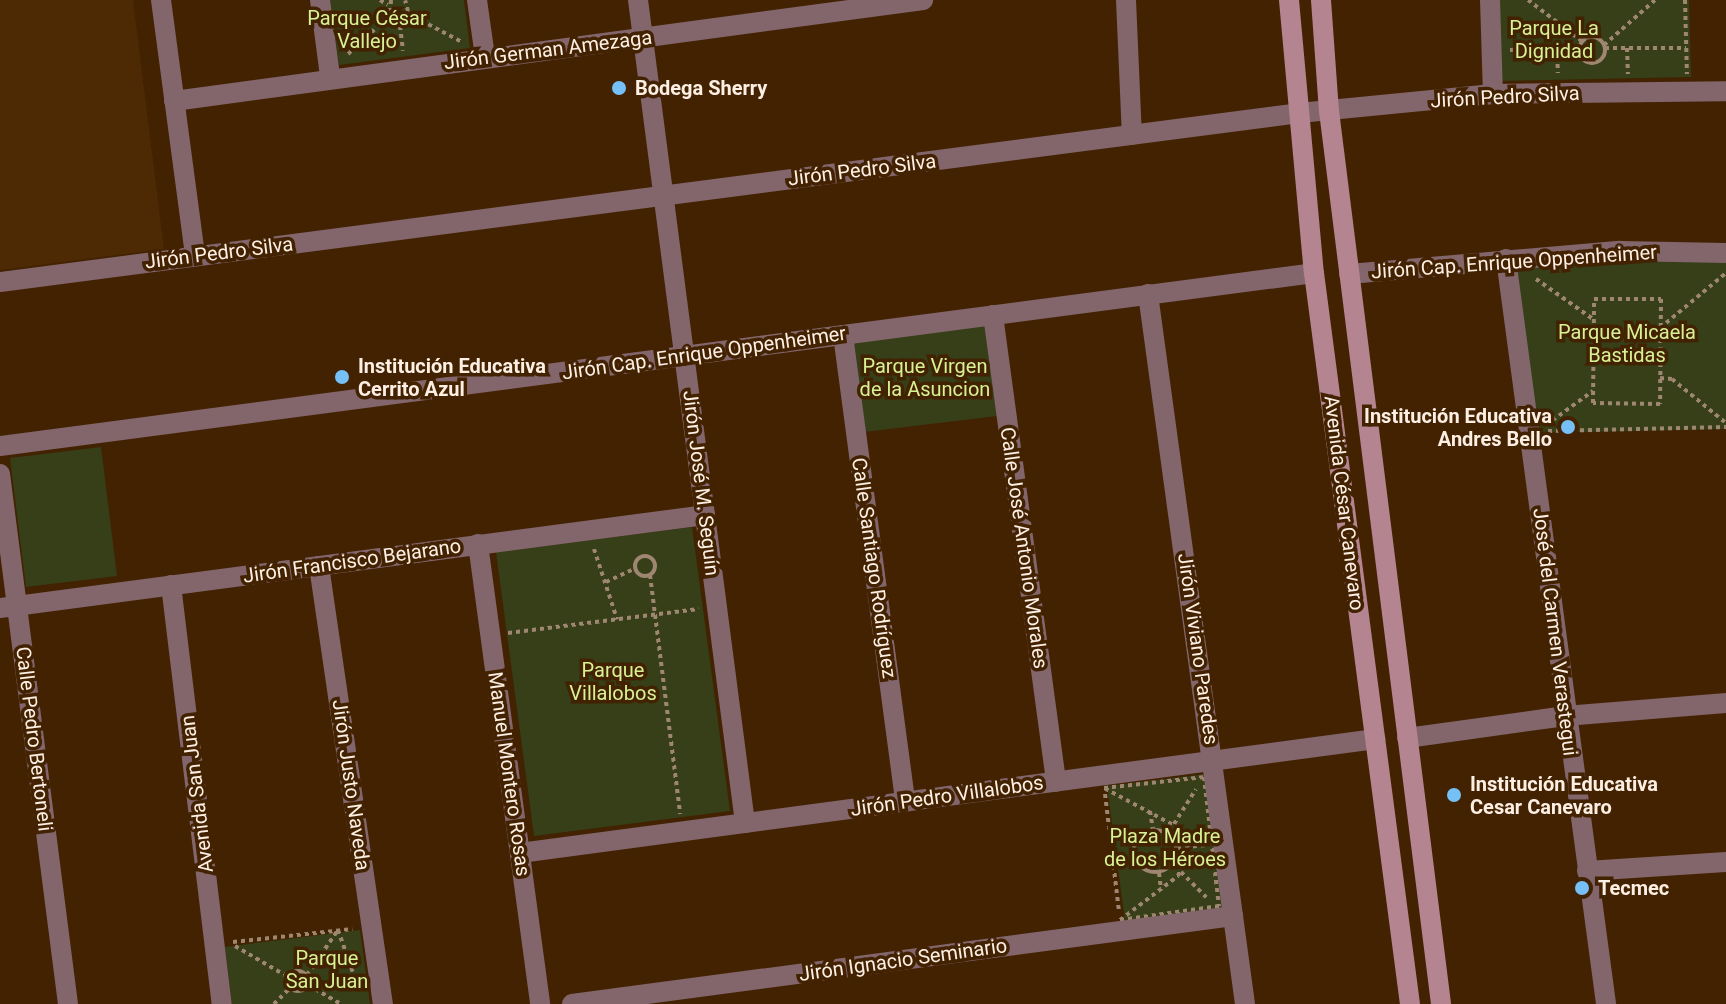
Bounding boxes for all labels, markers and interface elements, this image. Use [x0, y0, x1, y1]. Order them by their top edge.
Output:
park label: Parque César Vallejo [307, 7, 427, 54]
park label: Parque La Dignidad [1509, 16, 1599, 63]
street label: Jirón German Amezaga [443, 25, 653, 75]
place label: Bodega Sherry [635, 76, 767, 100]
marker: Bodega Sherry [610, 79, 628, 97]
street label: Jirón Pedro Silva [1430, 81, 1580, 113]
street label: Jirón Pedro Silva [786, 149, 938, 191]
street label: Jirón Pedro Silva [143, 232, 295, 274]
street label: Jirón Cap. Enrique Oppenheimer [1370, 240, 1658, 284]
street label: Jirón Cap. Enrique Oppenheimer [560, 321, 848, 385]
park label: Parque Micaela Bastidas [1558, 321, 1696, 368]
place label: Institución Educativa Cerrito Azul [358, 354, 546, 401]
park label: Parque Virgen de la Asuncion [860, 355, 990, 402]
marker: Institución Educativa Cerrito Azul [333, 368, 351, 386]
street label: Jirón José M. Seguín [678, 389, 724, 577]
street label: Avenida César Canevaro [1319, 394, 1369, 612]
place label: Institución Educativa Andres Bello [1364, 404, 1552, 451]
marker: Institución Educativa Andres Bello [1559, 418, 1577, 436]
street label: Calle José Antonio Morales [995, 426, 1053, 670]
street label: Calle Santiago Rodríguez [847, 456, 901, 680]
street label: José del Carmen Verastegui [1528, 507, 1582, 757]
street label: Jirón Francisco Bejarano [241, 534, 463, 588]
street label: Jirón Viviano Paredes [1173, 552, 1223, 746]
street label: Calle Pedro Bertoneli [11, 645, 57, 833]
park label: Parque Villalobos [569, 658, 657, 705]
street label: Manuel Montero Rosas [483, 670, 535, 878]
street label: Jirón Justo Naveda [327, 698, 375, 872]
street label: Avenida San Juan [175, 714, 219, 874]
street label: Jirón Pedro Villalobos [849, 771, 1045, 821]
place label: Institución Educativa Cesar Canevaro [1470, 772, 1658, 819]
marker: Institución Educativa Cesar Canevaro [1445, 786, 1463, 804]
park label: Plaza Madre de los Héroes [1104, 824, 1226, 871]
place label: Tecmec [1598, 876, 1669, 900]
marker: Tecmec [1573, 879, 1591, 897]
street label: Jirón Ignacio Seminario [797, 934, 1009, 986]
park label: Parque San Juan [286, 946, 368, 993]

